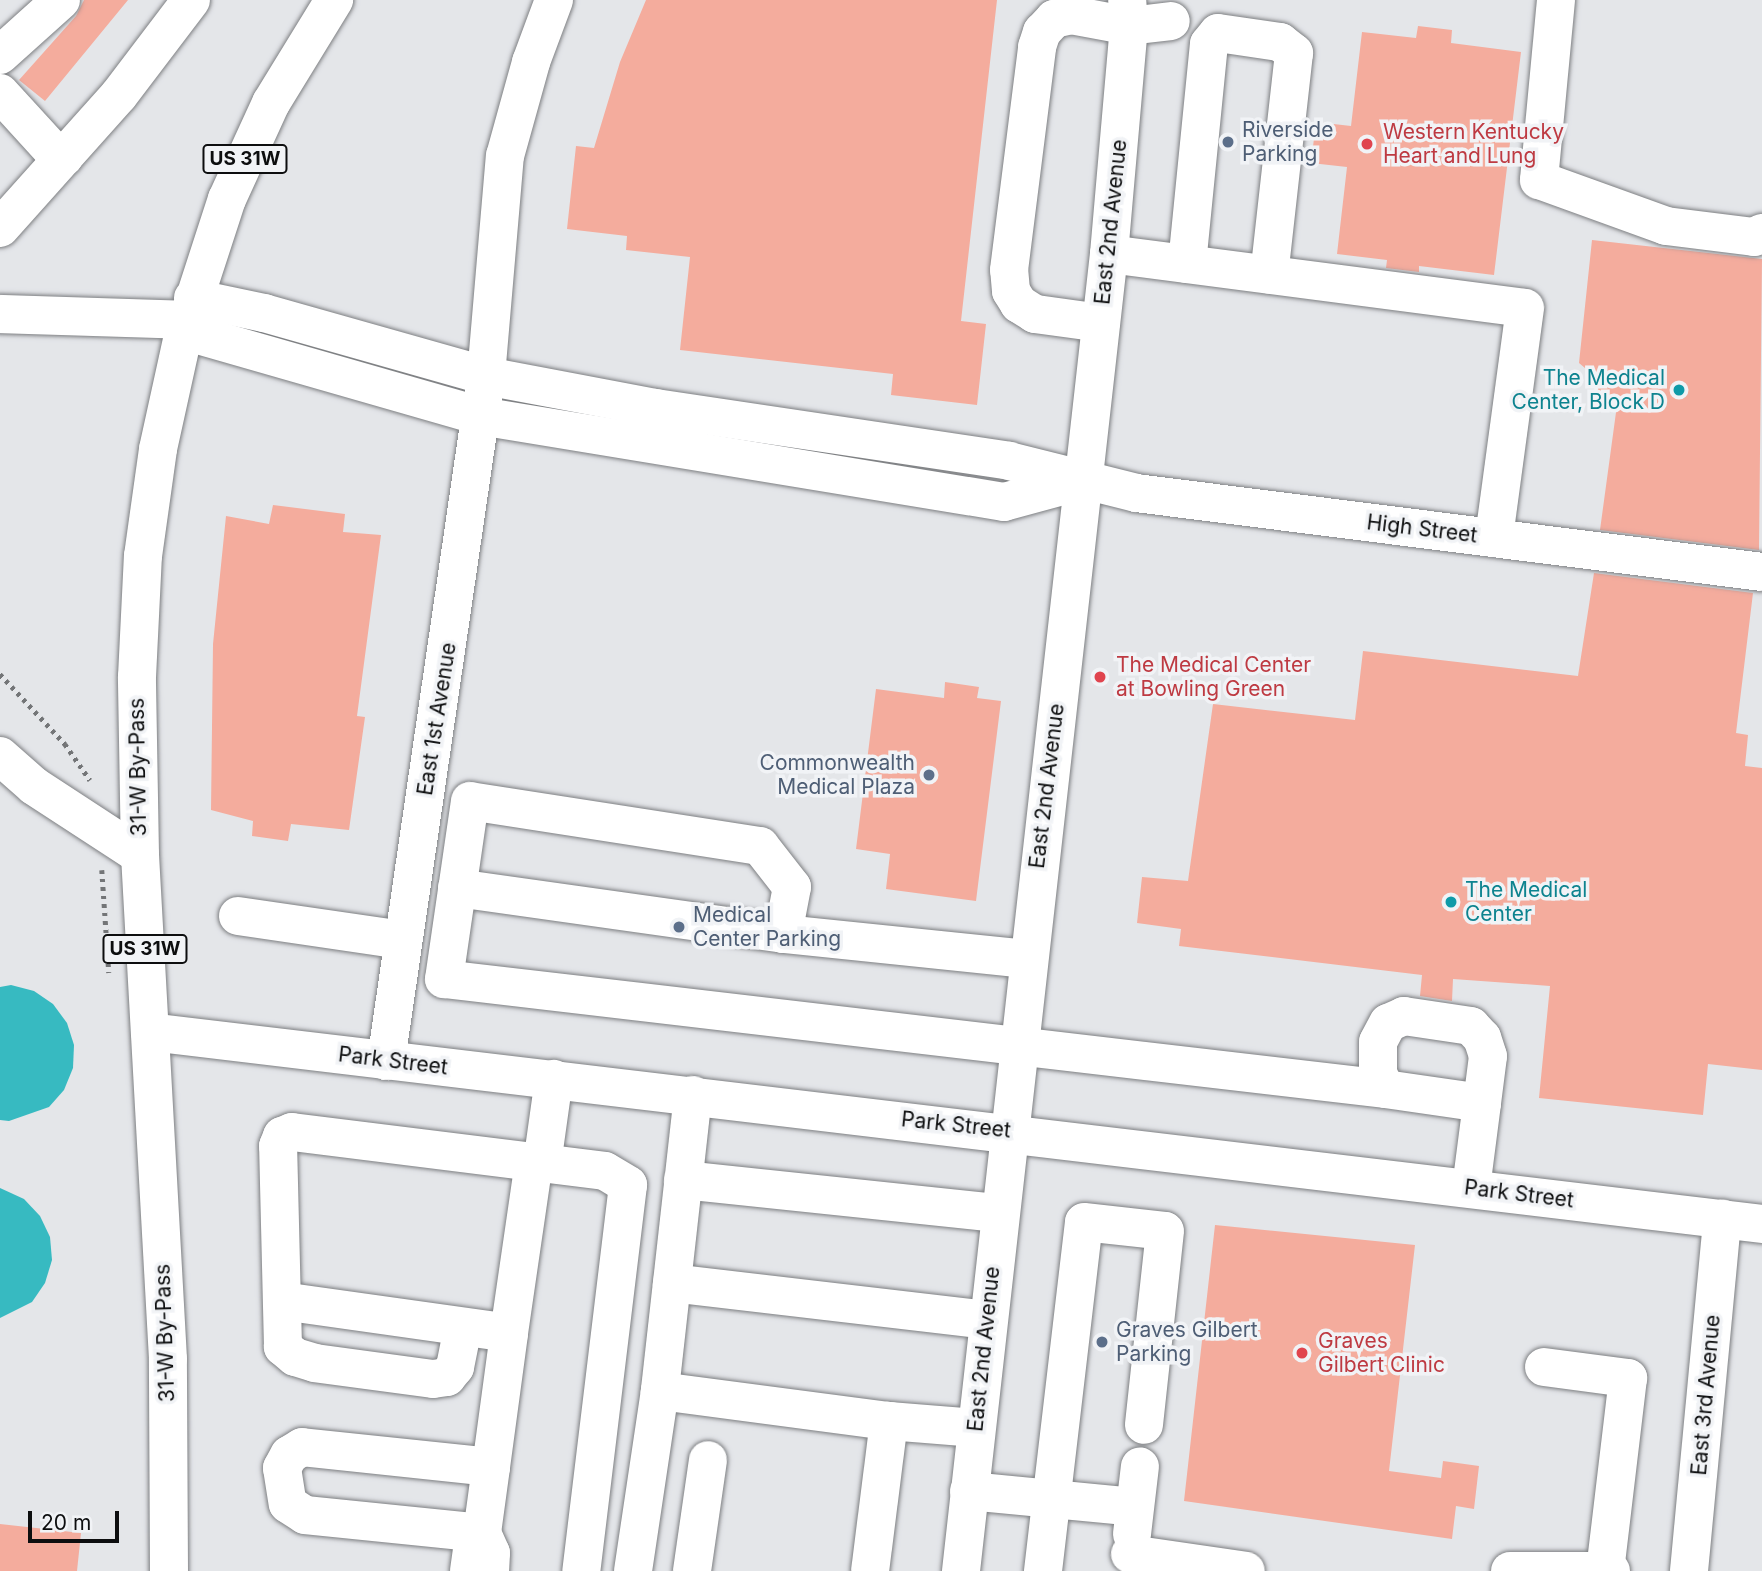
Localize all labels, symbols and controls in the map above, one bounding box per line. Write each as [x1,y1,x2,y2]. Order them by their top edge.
place label: Riverside Parking [1242,117,1333,167]
place label: Western Kentucky Heart and Lung [1383,119,1564,169]
marker: Riverside Parking [1220,134,1236,150]
marker: Western Kentucky Heart and Lung [1357,134,1377,154]
street label: East 2nd Avenue [1090,138,1132,306]
road number: US 31W [201,144,289,174]
place label: The Medical Center, Block D [1512,365,1665,415]
marker: The Medical Center, Block D [1671,382,1687,398]
street label: High Street [1365,510,1479,548]
street label: East 1st Avenue [412,641,462,797]
place label: The Medical Center at Bowling Green [1116,652,1311,702]
marker: The Medical Center at Bowling Green [1090,667,1110,687]
street label: 31-W By-Pass [124,698,152,836]
street label: East 2nd Avenue [1024,702,1070,870]
place label: Commonwealth Medical Plaza [760,750,915,800]
marker: Commonwealth Medical Plaza [921,767,937,783]
place label: The Medical Center [1465,877,1587,927]
marker: The Medical Center [1443,894,1459,910]
place label: Medical Center Parking [693,902,841,952]
marker: Medical Center Parking [671,919,687,935]
road number: US 31W [101,934,189,965]
street label: Park Street [337,1042,449,1080]
street label: Park Street [900,1107,1012,1143]
street label: Park Street [1463,1175,1575,1213]
street label: 31-W By-Pass [150,1263,180,1403]
street label: East 2nd Avenue [963,1265,1005,1433]
street label: East 3rd Avenue [1686,1314,1726,1476]
place label: Graves Gilbert Parking [1116,1317,1258,1367]
place label: Graves Gilbert Clinic [1318,1328,1445,1378]
marker: Graves Gilbert Parking [1094,1334,1110,1350]
marker: Graves Gilbert Clinic [1292,1343,1312,1363]
scale bar [32,1498,122,1542]
text: 20 m [41,1510,91,1535]

